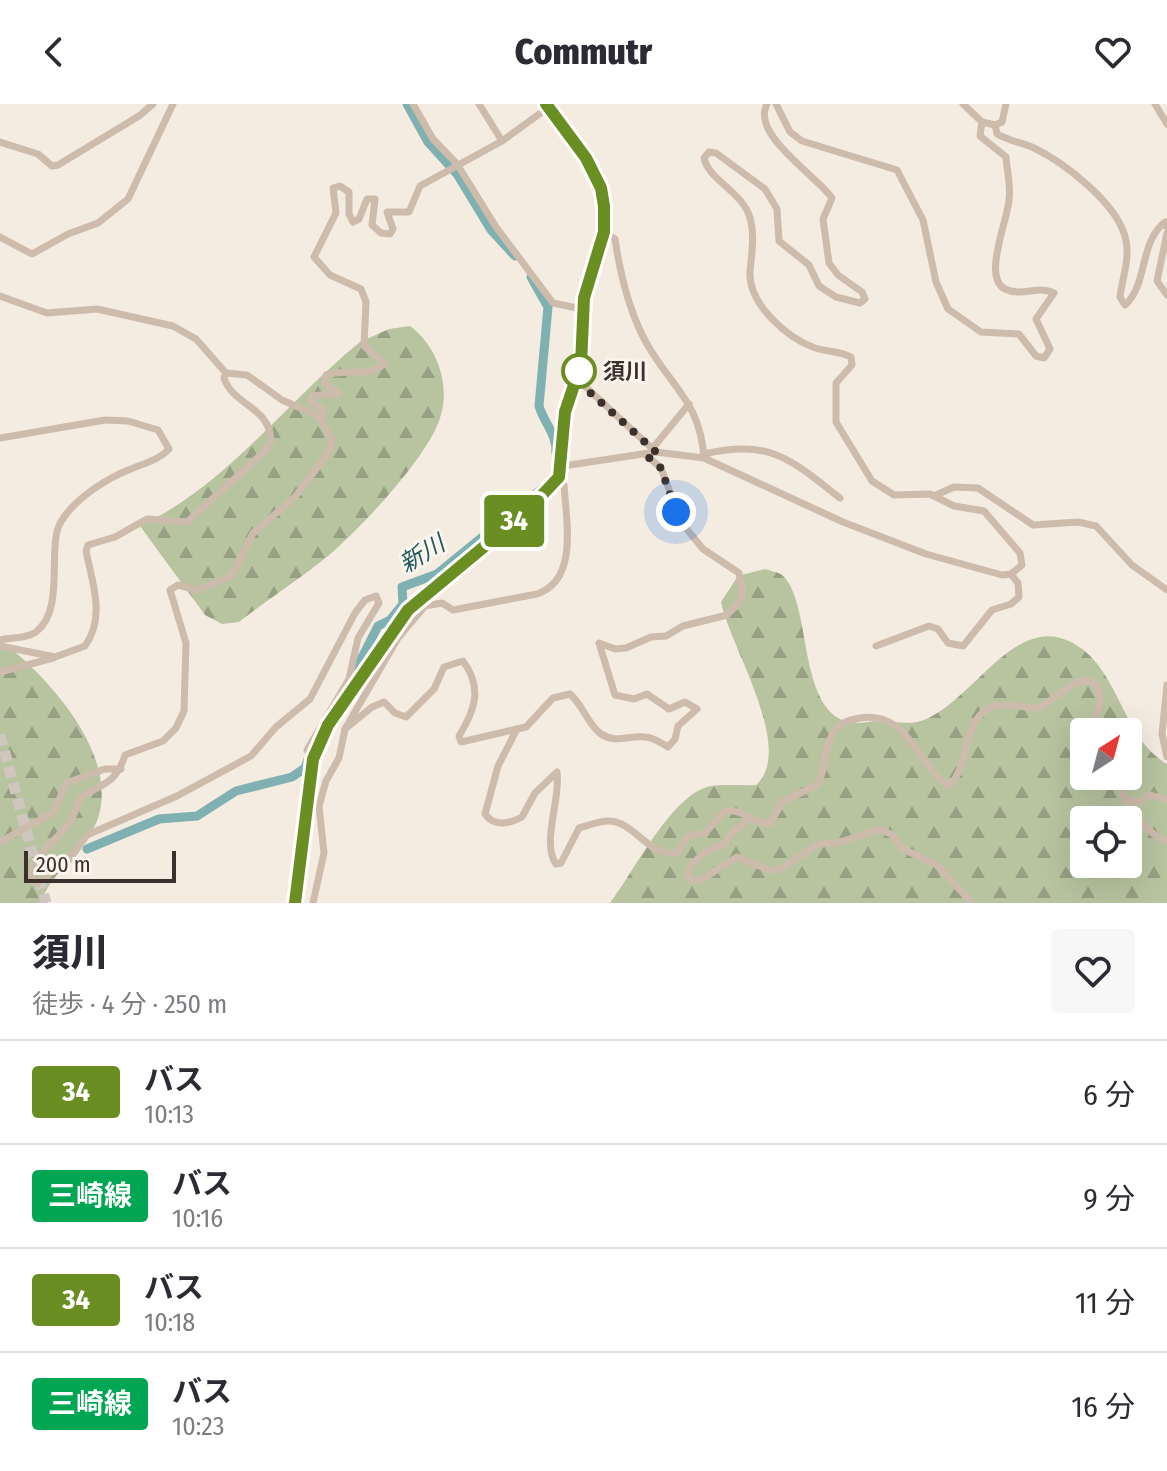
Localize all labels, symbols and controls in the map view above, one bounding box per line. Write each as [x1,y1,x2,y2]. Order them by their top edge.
icon: back [32,30,76,74]
text: Commutr [515,30,652,74]
icon: heart [1091,30,1135,74]
marker: 須川 [562,354,596,388]
place label: 須川 [603,358,647,385]
your location [656,492,696,532]
line badge: 34 [478,495,550,547]
text: 34 [500,504,528,537]
water label: 新川 [394,528,452,578]
north arrow [1070,718,1142,790]
map controls [1070,718,1142,878]
button: locate [1070,806,1142,878]
scale bar [24,847,176,883]
text: 200 m [36,851,91,878]
button: heart [1051,929,1135,1013]
text: 須川 [32,930,108,976]
text: 徒歩 · 4 分 · 250 m [32,989,227,1020]
text: バス [144,1062,204,1098]
text: 34 [62,1075,90,1108]
text: 6 分 [1083,1077,1135,1113]
text: 10:13 [144,1099,194,1130]
text: バス [172,1166,232,1202]
text: 三崎線 [48,1179,132,1212]
text: 9 分 [1083,1181,1135,1217]
text: 10:16 [172,1203,223,1234]
text: バス [144,1270,204,1306]
text: 34 [62,1283,90,1316]
text: 11 分 [1075,1285,1135,1321]
text: 10:18 [144,1307,195,1338]
text: バス [172,1374,232,1410]
text: 三崎線 [48,1387,132,1420]
text: 16 分 [1071,1389,1135,1425]
text: 10:23 [172,1411,224,1442]

